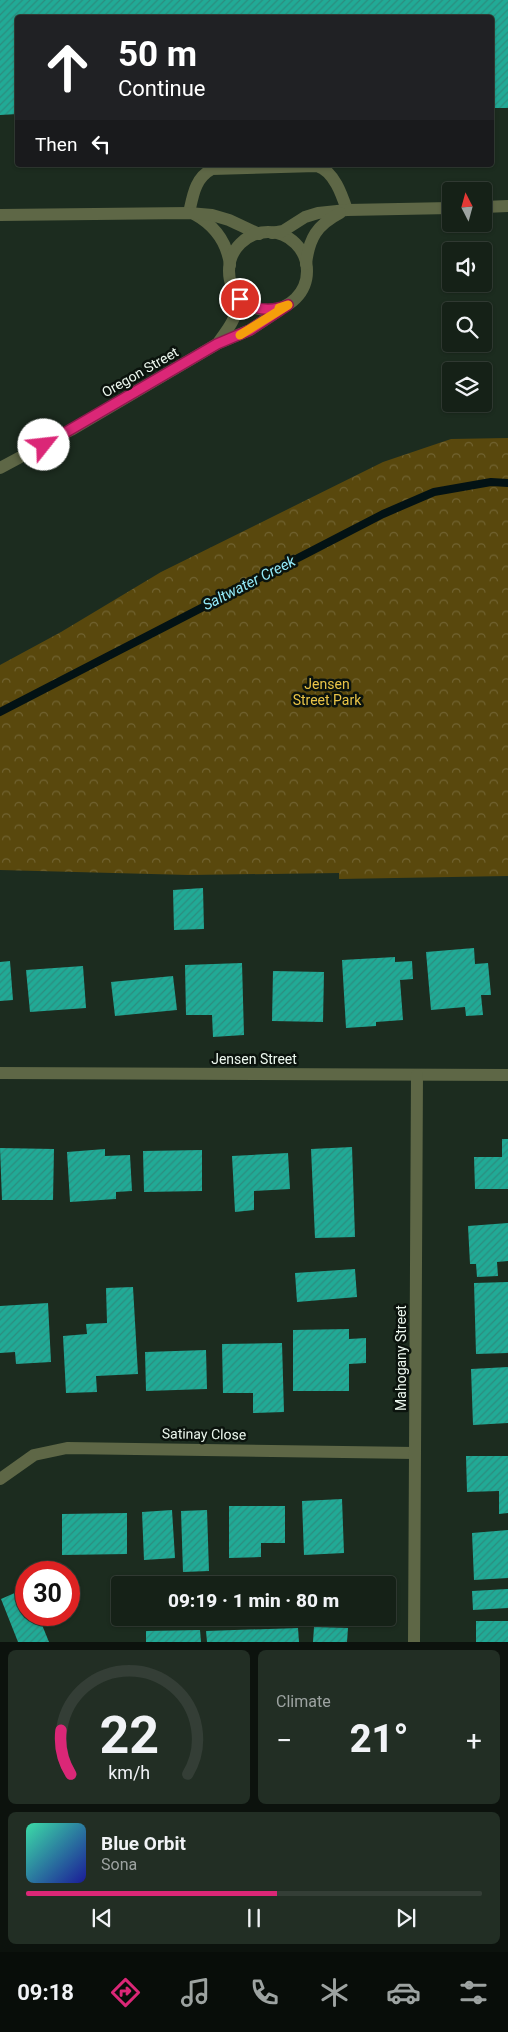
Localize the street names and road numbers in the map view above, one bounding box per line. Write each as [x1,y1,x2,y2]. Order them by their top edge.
street label: Oregon Street [99,343,181,400]
street label: Jensen Street [211,1051,297,1067]
street label: Mahogany Street [393,1305,409,1411]
street label: Satinay Close [162,1425,246,1443]

